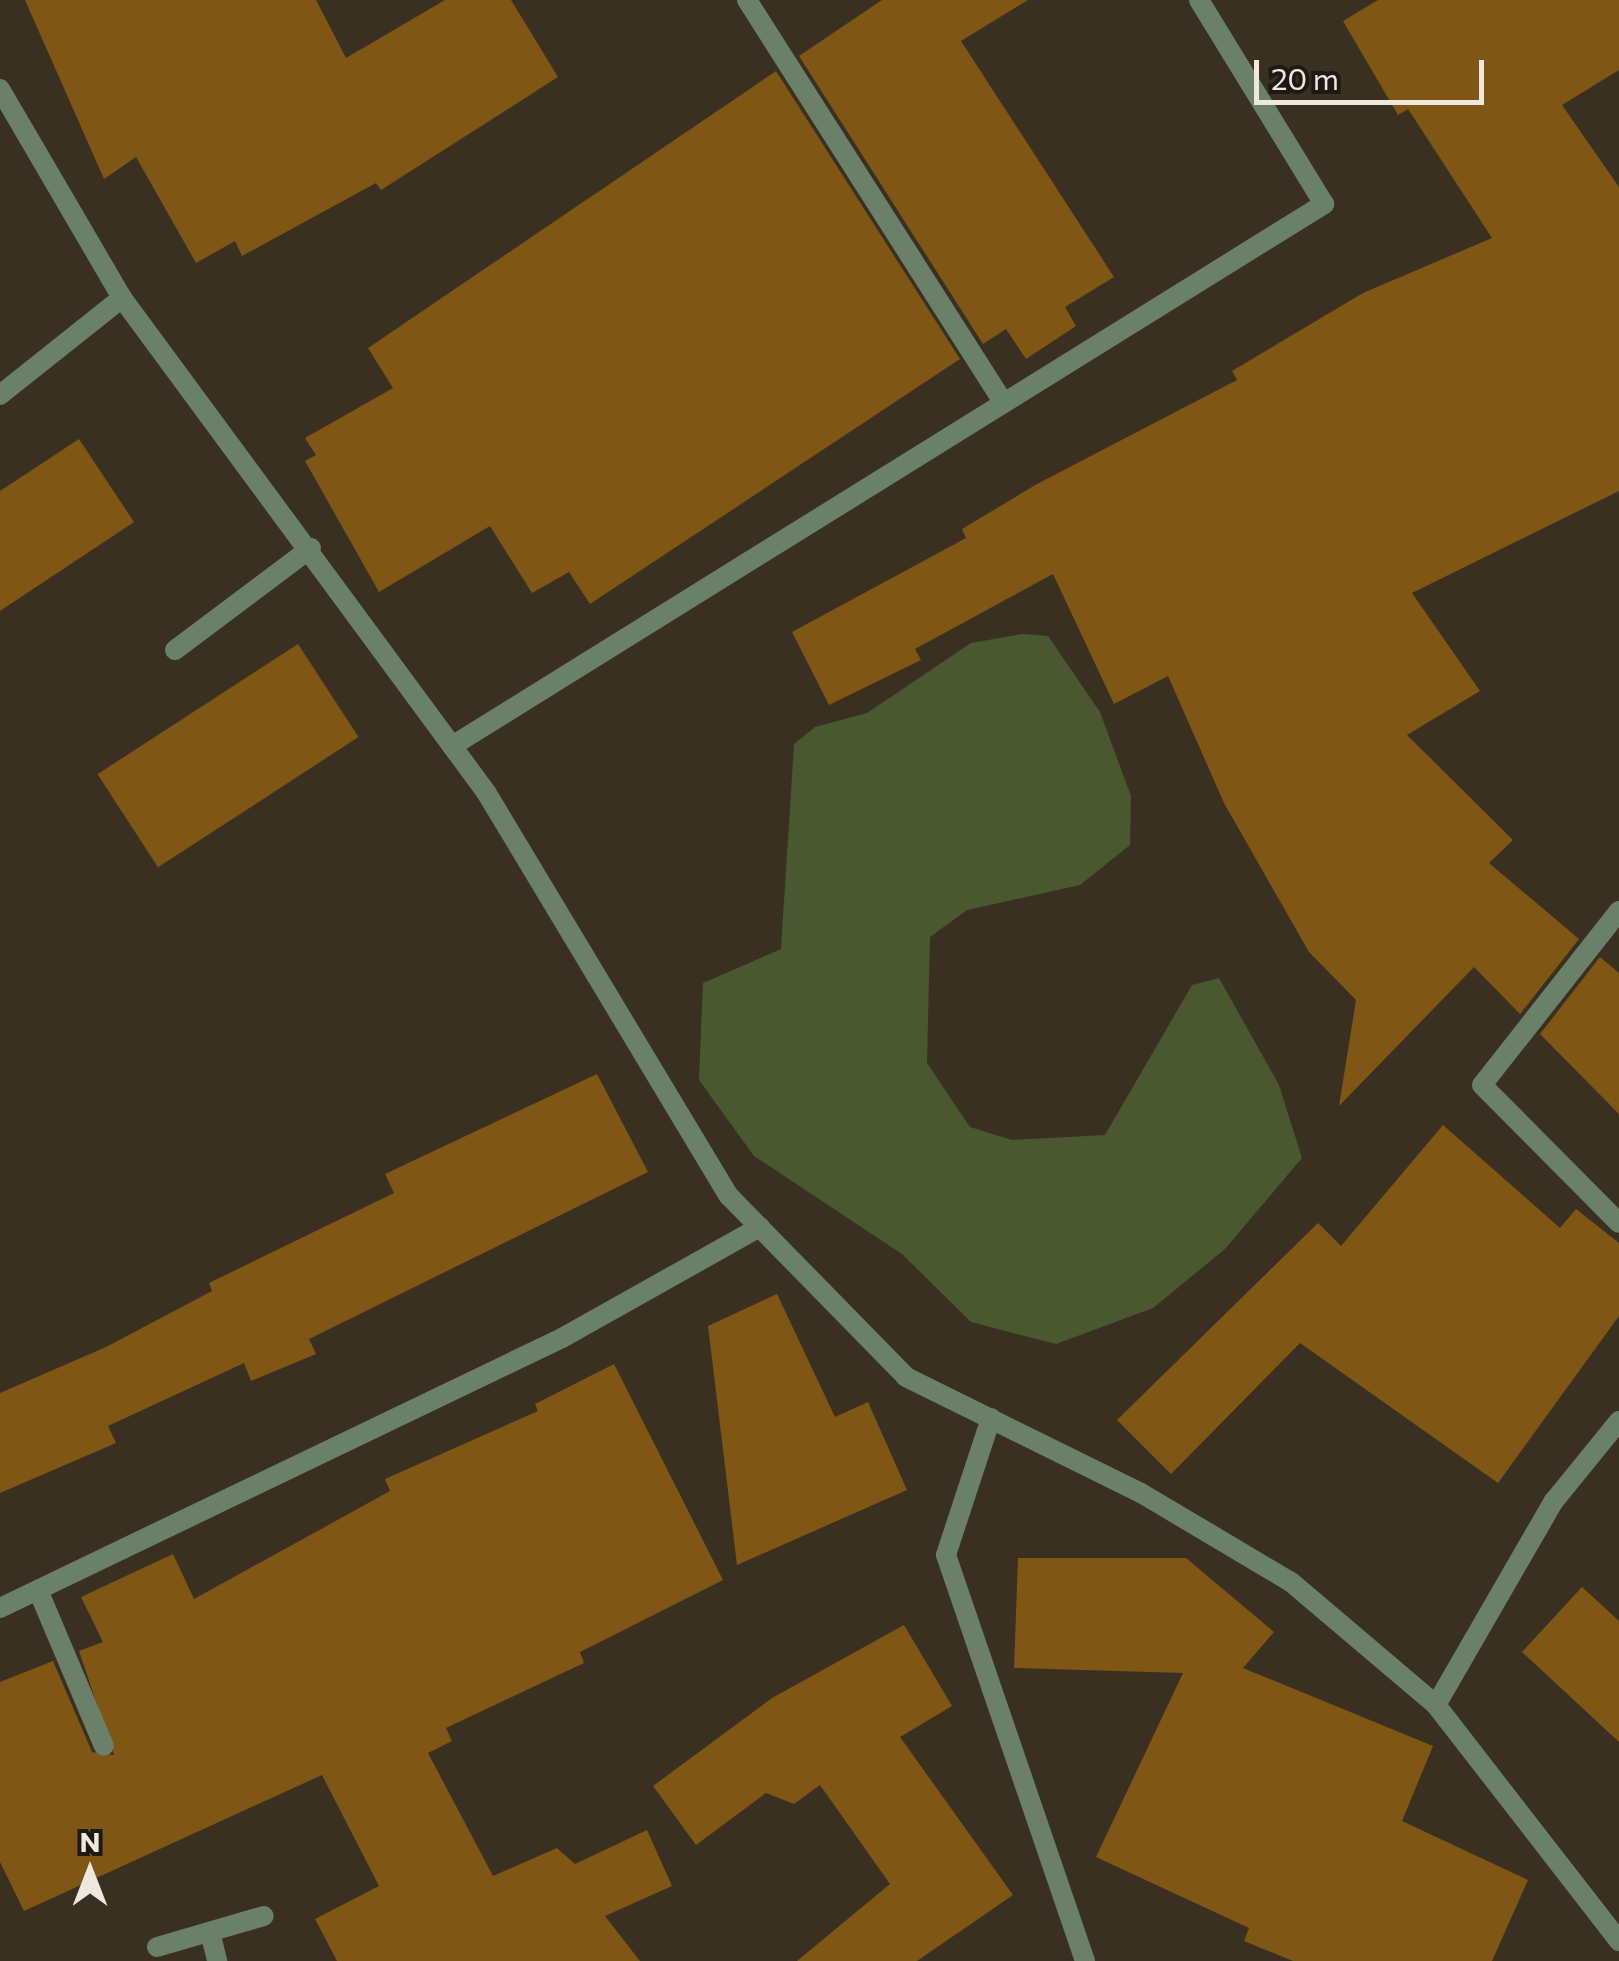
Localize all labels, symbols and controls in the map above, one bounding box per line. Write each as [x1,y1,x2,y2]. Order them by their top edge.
scale bar [1259,40,1489,102]
text: 20 m [1271,59,1339,96]
north arrow [40,1821,140,1921]
text: N [80,1824,101,1858]

